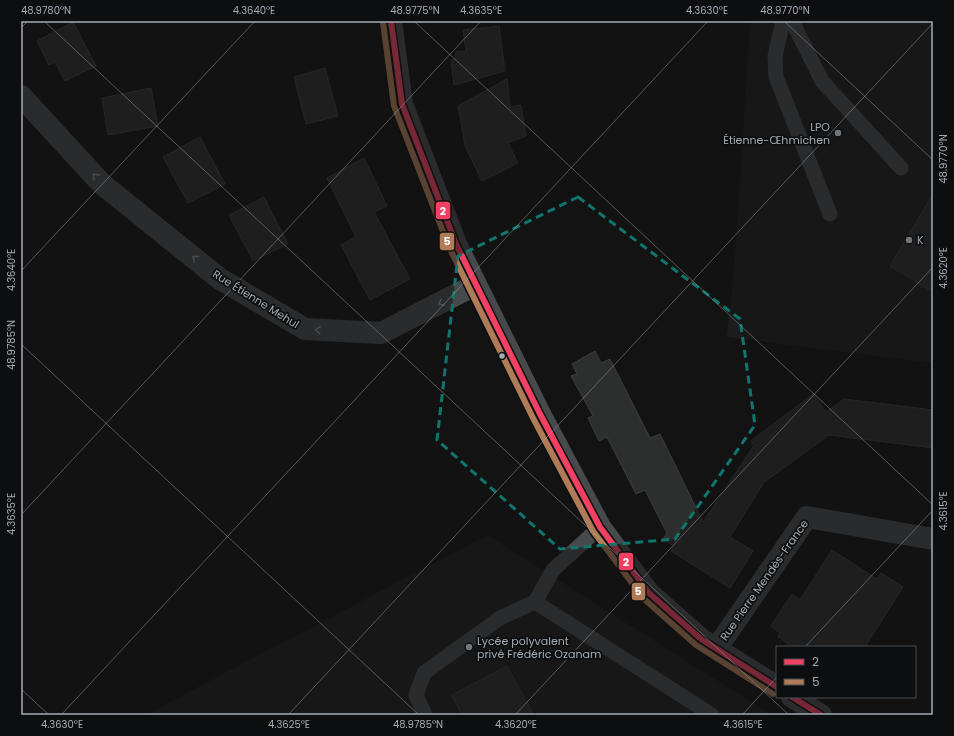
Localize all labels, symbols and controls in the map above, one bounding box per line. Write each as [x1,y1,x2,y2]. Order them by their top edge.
text: 48.9780°N [21,3,71,18]
text: 4.3640°E [233,3,275,18]
text: 48.9775°N [390,3,440,18]
text: 4.3635°E [460,3,502,18]
text: 4.3630°E [686,3,728,18]
text: 48.9770°N [760,3,810,18]
place label: LPO Étienne-Œhmichen [723,119,830,148]
marker: LPO Étienne-Œhmichen [833,128,843,138]
text: 48.9770°N [936,134,951,184]
one-way arrow [92,173,100,181]
line badge: 2 [435,201,451,220]
text: 2 [440,203,446,219]
line badge: 5 [439,232,455,251]
place label: K [917,232,924,248]
text: 5 [443,233,451,249]
marker: K [904,235,914,245]
text: 4.3620°E [936,247,951,289]
text: 4.3640°E [4,249,19,291]
one-way arrow [192,256,199,263]
street label: Rue Étienne Mehul [210,266,302,332]
one-way arrow [437,298,445,306]
text: 48.9785°N [4,320,19,370]
one-way arrow [315,325,321,334]
unlabelled marker [497,351,507,361]
text: 4.3615°E [936,491,951,531]
text: 4.3635°E [4,493,19,535]
street label: Rue Pierre Mendès-France [716,516,812,644]
line badge: 2 [618,552,634,571]
text: 2 [623,554,629,570]
line badge: 5 [631,582,646,601]
text: 5 [634,583,642,599]
place label: Lycée polyvalent privé Frédéric Ozanam [477,633,601,662]
marker: Lycée polyvalent privé Frédéric Ozanam [464,642,474,652]
legend [776,646,916,698]
text: 2 [812,653,819,670]
text: 5 [812,673,820,690]
text: 4.3630°E [41,717,83,732]
text: 4.3625°E [268,717,310,732]
text: 48.9785°N [393,717,443,732]
text: 4.3620°E [495,717,537,732]
text: 4.3615°E [723,717,763,732]

